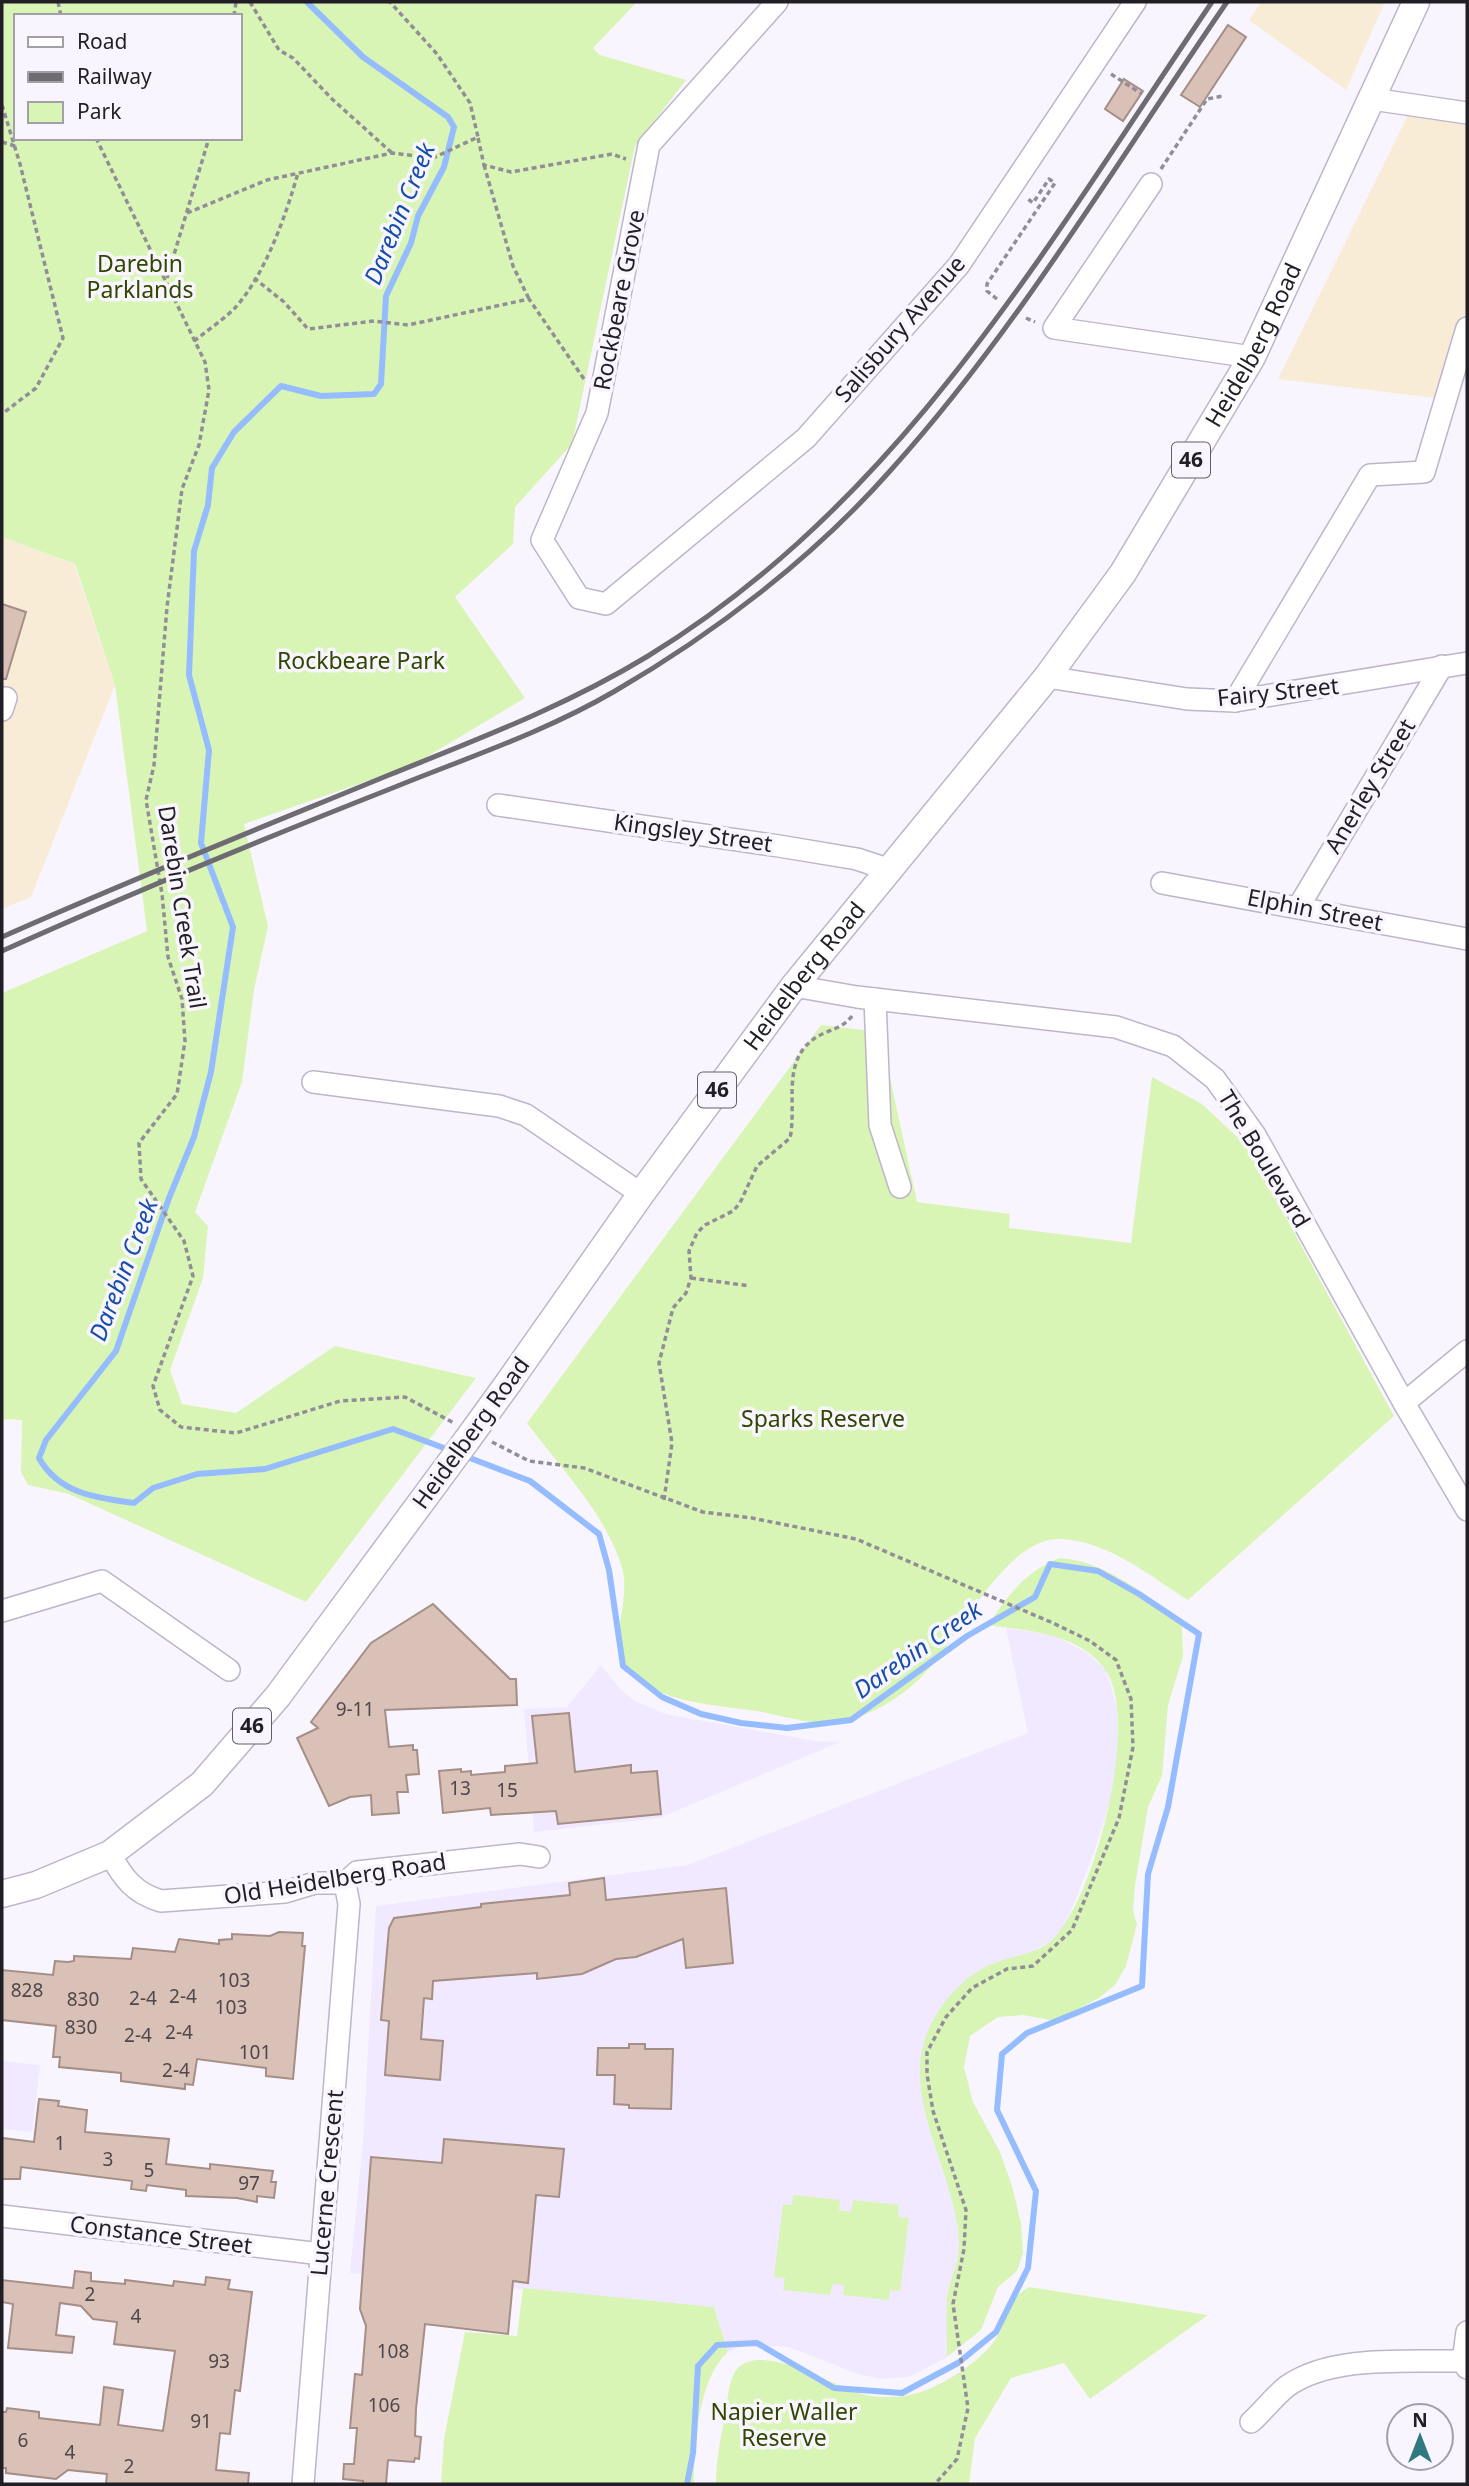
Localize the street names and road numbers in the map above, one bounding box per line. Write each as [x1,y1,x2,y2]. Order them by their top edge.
street label: Rockbeare Grove [585,207,651,393]
street label: Salisbury Avenue [827,248,972,409]
street label: Heidelberg Road [1197,257,1308,433]
road number: 46 [1172,442,1210,477]
street label: Fairy Street [1215,669,1340,713]
street label: Anerley Street [1316,712,1422,859]
street label: Darebin Creek Trail [151,803,215,1011]
street label: Kingsley Street [612,805,775,859]
street label: Elphin Street [1245,880,1386,938]
street label: Heidelberg Road [735,894,872,1056]
road number: 46 [698,1072,736,1108]
street label: The Boulevard [1211,1084,1319,1233]
street label: Heidelberg Road [404,1350,536,1515]
road number: 46 [233,1708,271,1744]
street label: Old Heidelberg Road [221,1845,448,1911]
street label: Lucerne Crescent [302,2088,350,2277]
street label: Constance Street [68,2207,254,2261]

